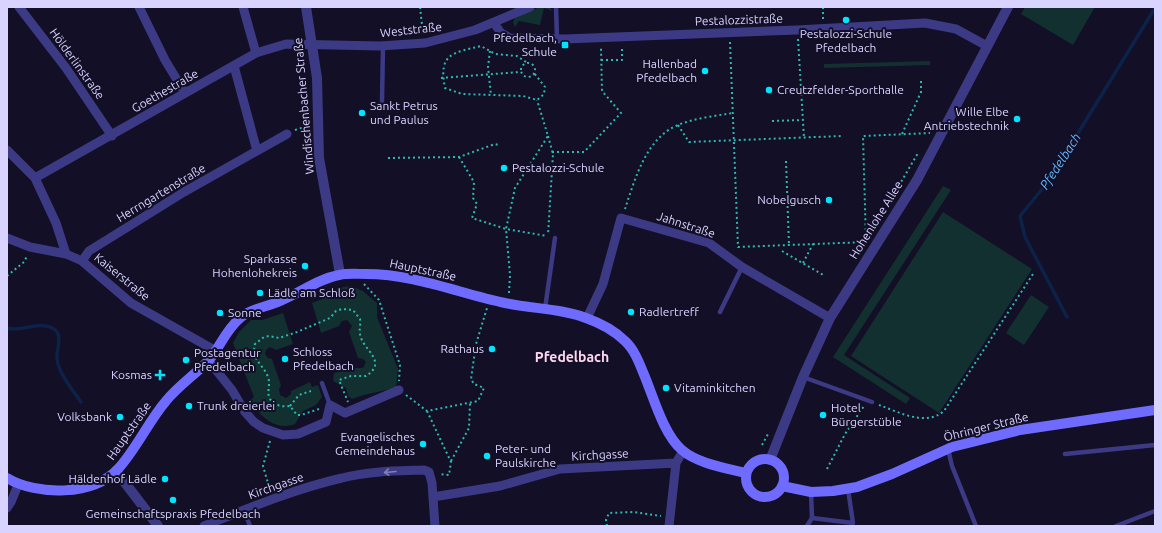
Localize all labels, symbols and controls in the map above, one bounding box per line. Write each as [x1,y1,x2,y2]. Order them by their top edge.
street label: Pestalozzistraße [695,11,783,28]
marker: Pestalozzi-Schule Pfedelbach [841,15,851,25]
street label: Weststraße [379,20,442,39]
street label: Hölderlinstraße [47,26,107,102]
place label: Pestalozzi-Schule Pfedelbach [800,27,892,54]
place label: Pfedelbach, Schule [493,31,557,58]
street label: Windischenbacher Straße [291,37,316,175]
marker: Pfedelbach, Schule [560,40,570,50]
place label: Hallenbad Pfedelbach [636,57,697,84]
street label: Goethestraße [129,66,200,115]
marker: Hallenbad Pfedelbach [700,66,710,76]
place label: Creutzfelder-Sporthalle [777,83,904,96]
marker: Creutzfelder-Sporthalle [764,85,774,95]
place label: Sankt Petrus und Paulus [370,99,438,126]
place label: Wille Elbe Antriebstechnik [924,105,1009,132]
marker: Sankt Petrus und Paulus [357,108,367,118]
marker: Wille Elbe Antriebstechnik [1012,114,1022,124]
water label: Pfedelbach [1037,130,1084,192]
street label: Herrngartenstraße [114,161,207,224]
place label: Pestalozzi-Schule [512,161,604,174]
marker: Pestalozzi-Schule [499,163,509,173]
street label: Hohenlohe Allee [846,178,905,261]
place label: Nobelgusch [757,193,821,206]
marker: Nobelgusch [824,195,834,205]
street label: Jahnstraße [655,209,717,240]
street label: Kaiserstraße [92,250,153,303]
place label: Sparkasse Hohenlohekreis [212,252,297,279]
street label: Hauptstraße [389,256,458,283]
marker: Sparkasse Hohenlohekreis [300,261,310,271]
place label: Lädle am Schloß [268,286,355,299]
marker: Lädle am Schloß [255,288,265,298]
place label: Radlertreff [639,305,700,318]
place label: Sonne [228,306,262,319]
marker: Radlertreff [626,307,636,317]
marker: Sonne [215,308,225,318]
place label: Rathaus [441,342,484,355]
marker: Rathaus [487,344,497,354]
place label: Schloss Pfedelbach [293,345,354,372]
place label: Postagentur Pfedelbach [194,346,261,373]
district label: Pfedelbach [535,349,609,365]
marker: Schloss Pfedelbach [280,354,290,364]
marker: Postagentur Pfedelbach [181,355,191,365]
place label: Kosmas [111,368,152,381]
marker: Kosmas [155,370,165,380]
place label: Vitaminkitchen [674,381,755,394]
marker: Vitaminkitchen [661,383,671,393]
street label: Hauptstraße [104,399,153,462]
place label: Trunk dreierlei [197,399,275,412]
marker: Trunk dreierlei [184,401,194,411]
place label: Hotel Bürgerstüble [831,401,902,428]
place label: Volksbank [57,410,112,423]
marker: Hotel Bürgerstüble [818,410,828,420]
street label: Öhringer Straße [942,410,1030,443]
marker: Volksbank [115,412,125,422]
place label: Evangelisches Gemeindehaus [335,430,415,457]
marker: Evangelisches Gemeindehaus [418,439,428,449]
place label: Peter- und Paulskirche [495,442,556,469]
street label: Kirchgasse [571,447,629,462]
marker: Peter- und Paulskirche [482,451,492,461]
one-way arrow [384,468,397,475]
street label: Kirchgasse [247,470,305,501]
place label: Häldenhof Lädle [69,472,157,485]
marker: Häldenhof Lädle [160,474,170,484]
marker: Gemeinschaftspraxis Pfedelbach [168,495,178,505]
place label: Gemeinschaftspraxis Pfedelbach [85,507,261,520]

